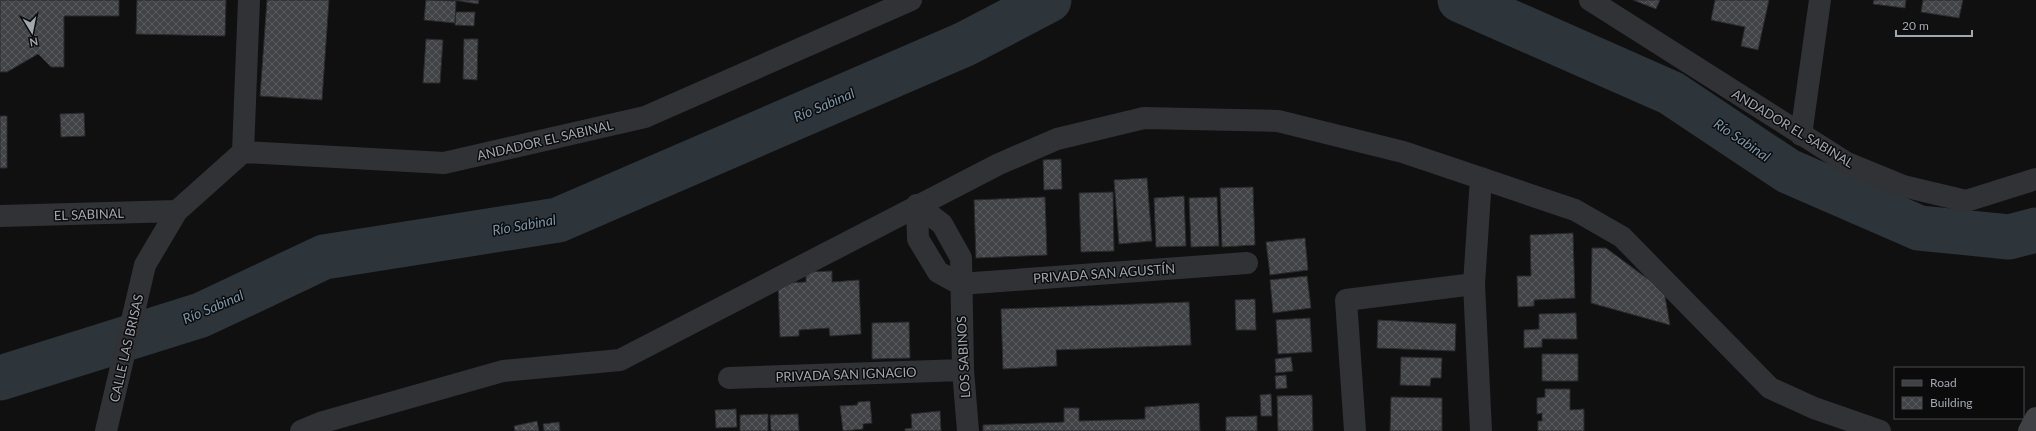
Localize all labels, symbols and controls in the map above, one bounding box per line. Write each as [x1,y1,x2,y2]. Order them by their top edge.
north arrow [12,12,52,52]
scale bar [1896,12,1972,38]
text: 20 m [1902,18,1929,33]
text: N [29,35,39,49]
water label: Río Sabinal [791,84,857,125]
street label: ANDADOR EL SABINAL [1729,85,1857,171]
water label: Río Sabinal [1711,115,1774,165]
street label: ANDADOR EL SABINAL [475,116,615,163]
street label: EL SABINAL [54,205,125,223]
water label: Río Sabinal [491,211,557,238]
street label: PRIVADA SAN AGUSTÍN [1032,260,1176,286]
water label: Río Sabinal [180,286,246,327]
street label: CALLE LAS BRISAS [106,292,146,404]
street label: LOS SABINOS [953,316,973,398]
street label: PRIVADA SAN IGNACIO [775,364,917,384]
legend [1894,367,2024,419]
text: Road [1930,375,1957,390]
text: Building [1930,395,1973,410]

